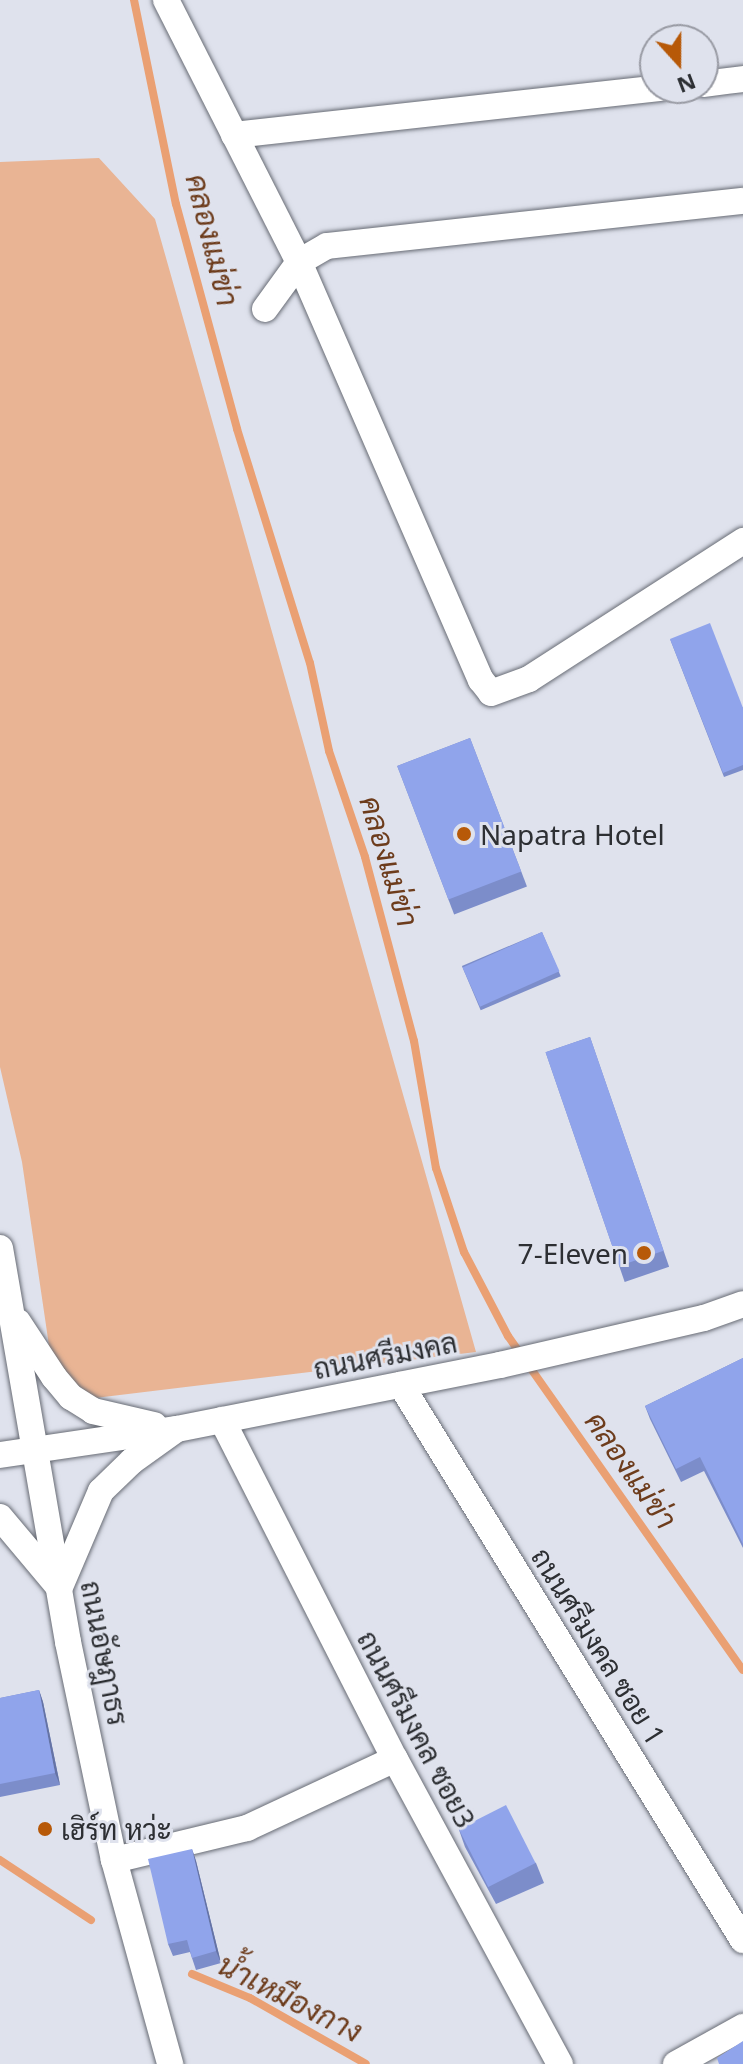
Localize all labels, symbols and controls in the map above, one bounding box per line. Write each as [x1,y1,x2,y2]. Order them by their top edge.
north arrow [639,24,719,104]
text: N [673,67,701,102]
water label: คลองแม่ข่า [178,170,246,310]
water label: คลองแม่ข่า [352,791,426,931]
place label: Napatra Hotel [480,817,665,851]
marker: Napatra Hotel [455,825,473,843]
place label: 7-Eleven [518,1236,628,1270]
marker: 7-Eleven [635,1244,653,1262]
street label: ถนนศรีมงคล [310,1325,460,1385]
water label: คลองแม่ข่า [578,1404,684,1536]
street label: ถนนศรีมงคล ซอย 1 [525,1541,673,1751]
street label: ถนนอัษฎาธร [75,1578,135,1728]
street label: ถนนศรีมงคล ซอย3 [351,1625,483,1833]
place label: เฮิร์ท หว่ะ [61,1812,172,1846]
marker: เฮิร์ท หว่ะ [36,1820,54,1838]
water label: น้ำเหมืองกาง [212,1946,368,2050]

